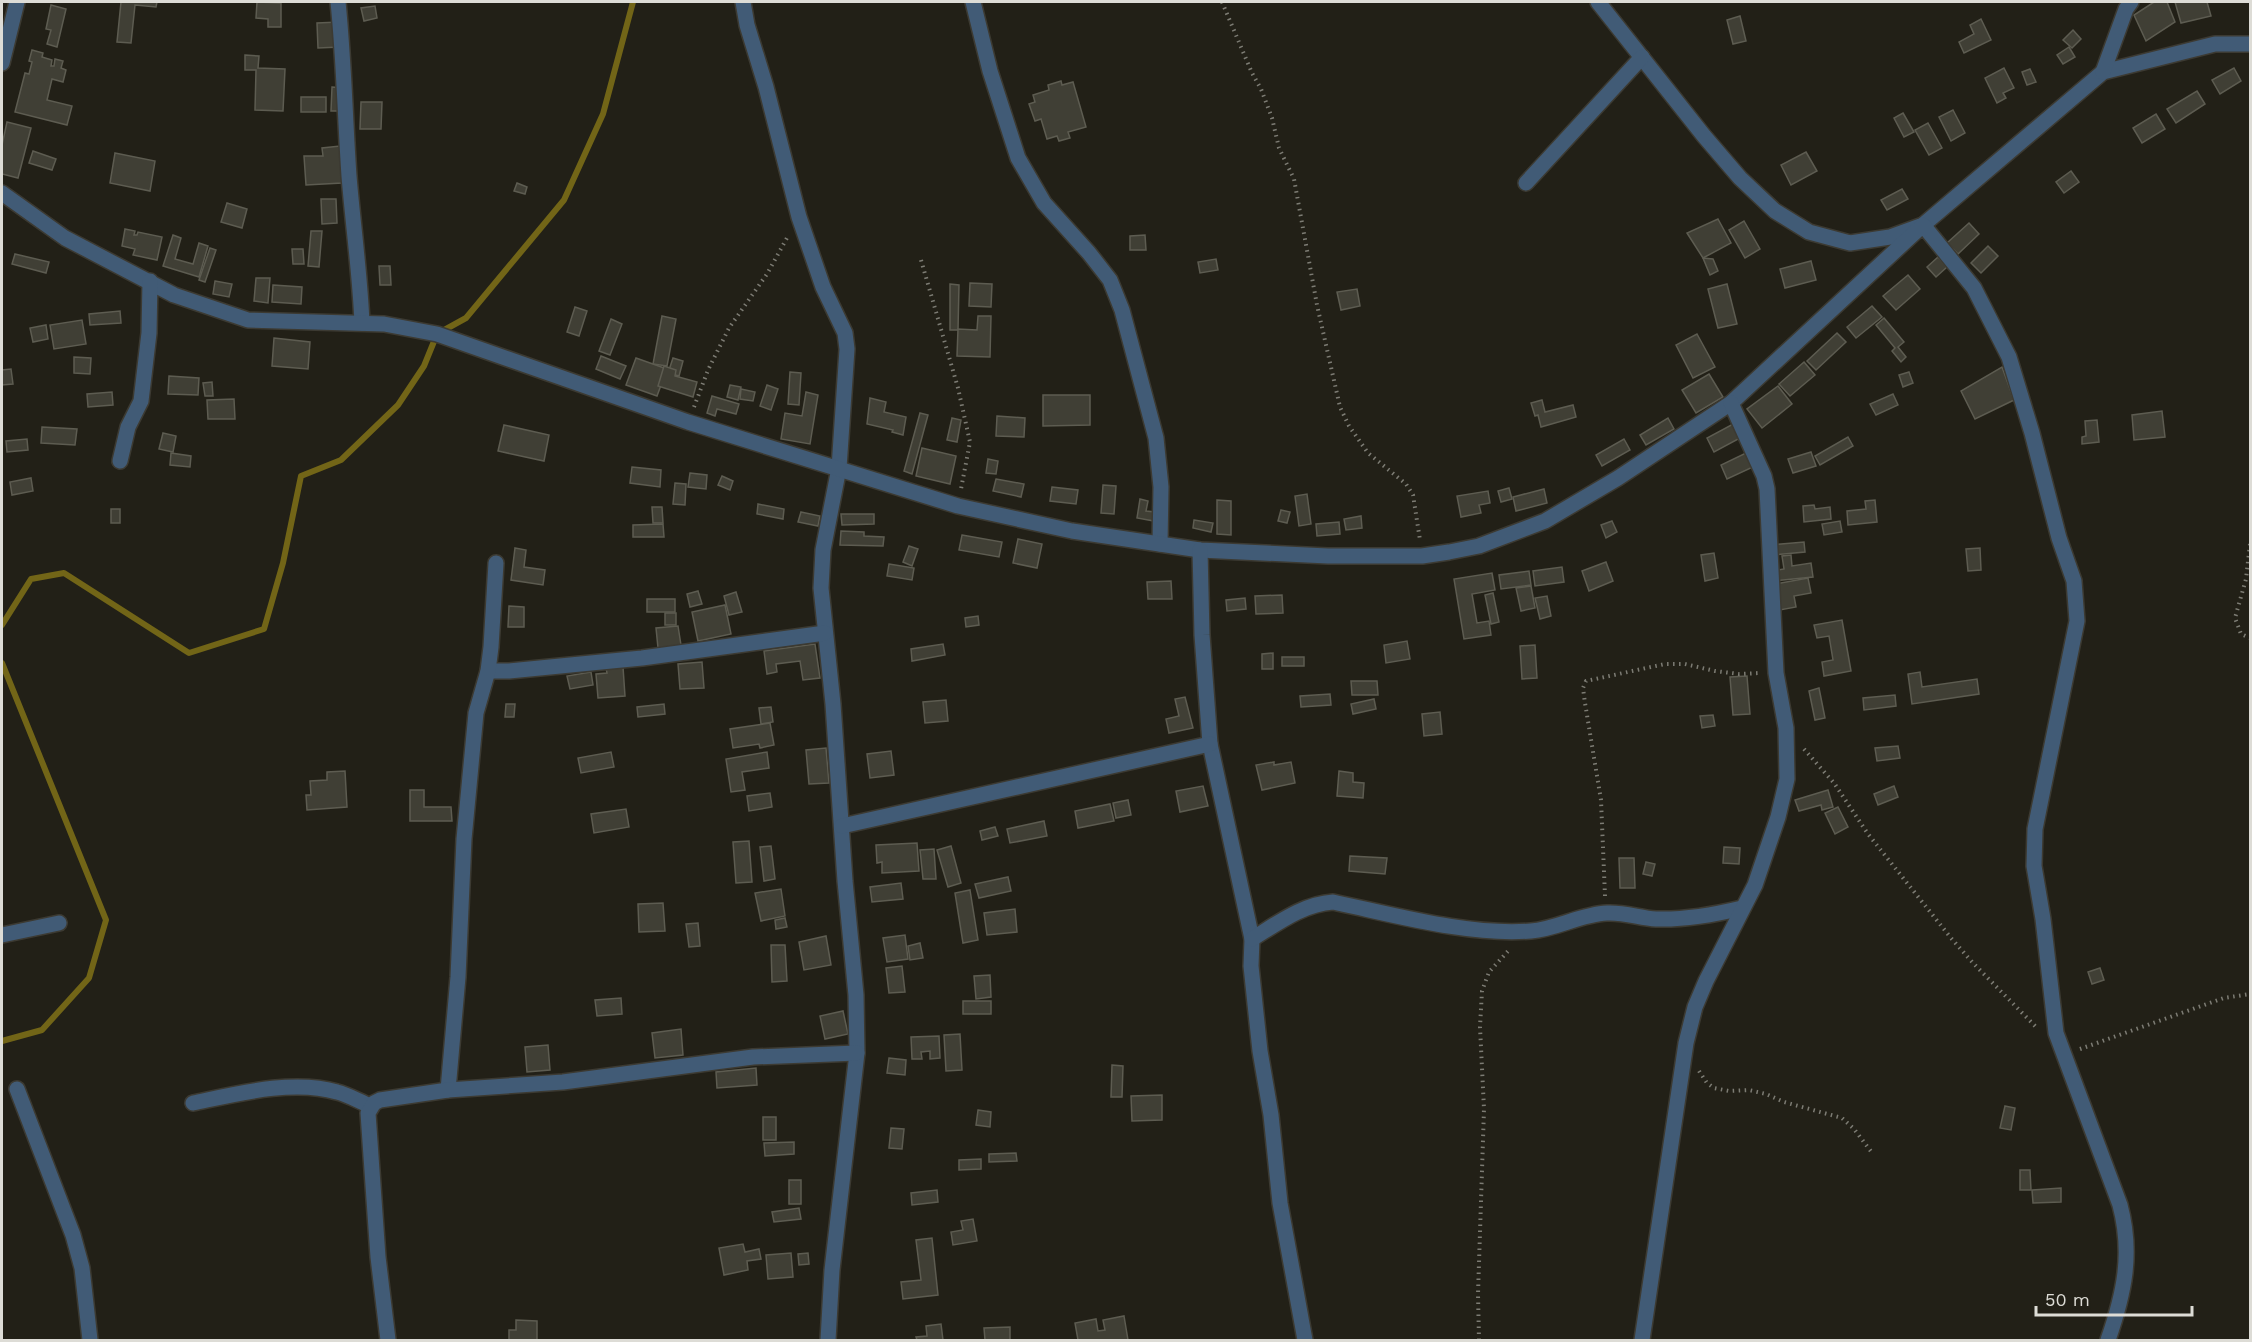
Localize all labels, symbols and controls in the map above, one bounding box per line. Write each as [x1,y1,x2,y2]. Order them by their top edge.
scale bar [2036,1279,2192,1317]
text: 50 m [2045,1289,2090,1310]

